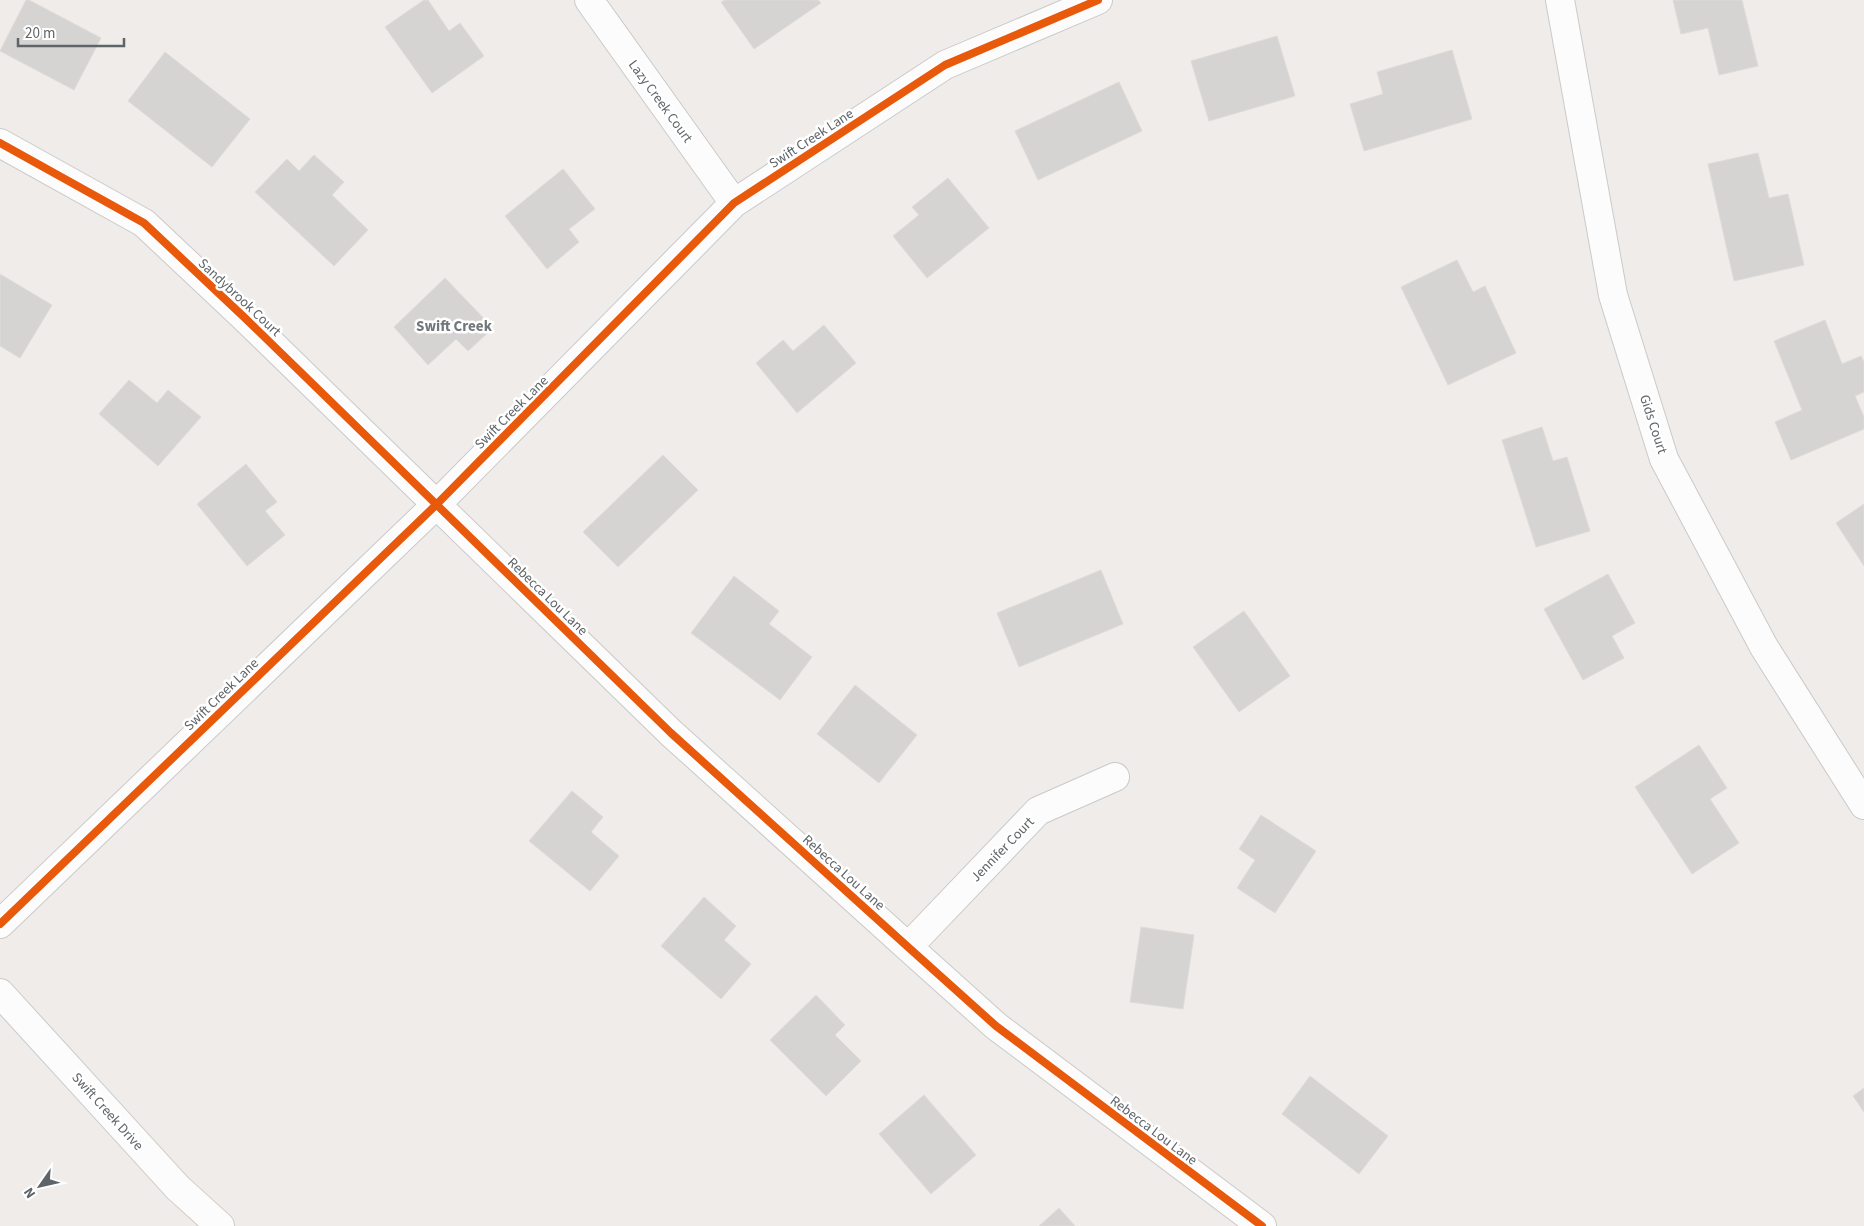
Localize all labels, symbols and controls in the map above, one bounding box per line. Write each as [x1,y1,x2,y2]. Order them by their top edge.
scale bar [18,15,124,47]
text: 20 m [25,23,55,44]
street label: Lazy Creek Court [623,56,697,147]
street label: Swift Creek Lane [765,104,858,174]
street label: Sandybrook Court [193,254,285,342]
district label: Swift Creek [416,316,493,337]
street label: Swift Creek Lane [470,371,553,454]
street label: Gids Court [1634,392,1672,457]
street label: Rebecca Lou Lane [503,553,592,640]
street label: Swift Creek Lane [180,654,264,736]
street label: Jennifer Court [966,812,1039,887]
street label: Rebecca Lou Lane [798,830,889,915]
street label: Swift Creek Drive [67,1068,148,1155]
street label: Rebecca Lou Lane [1106,1091,1201,1170]
north arrow [15,1161,65,1211]
text: N [19,1183,41,1202]

